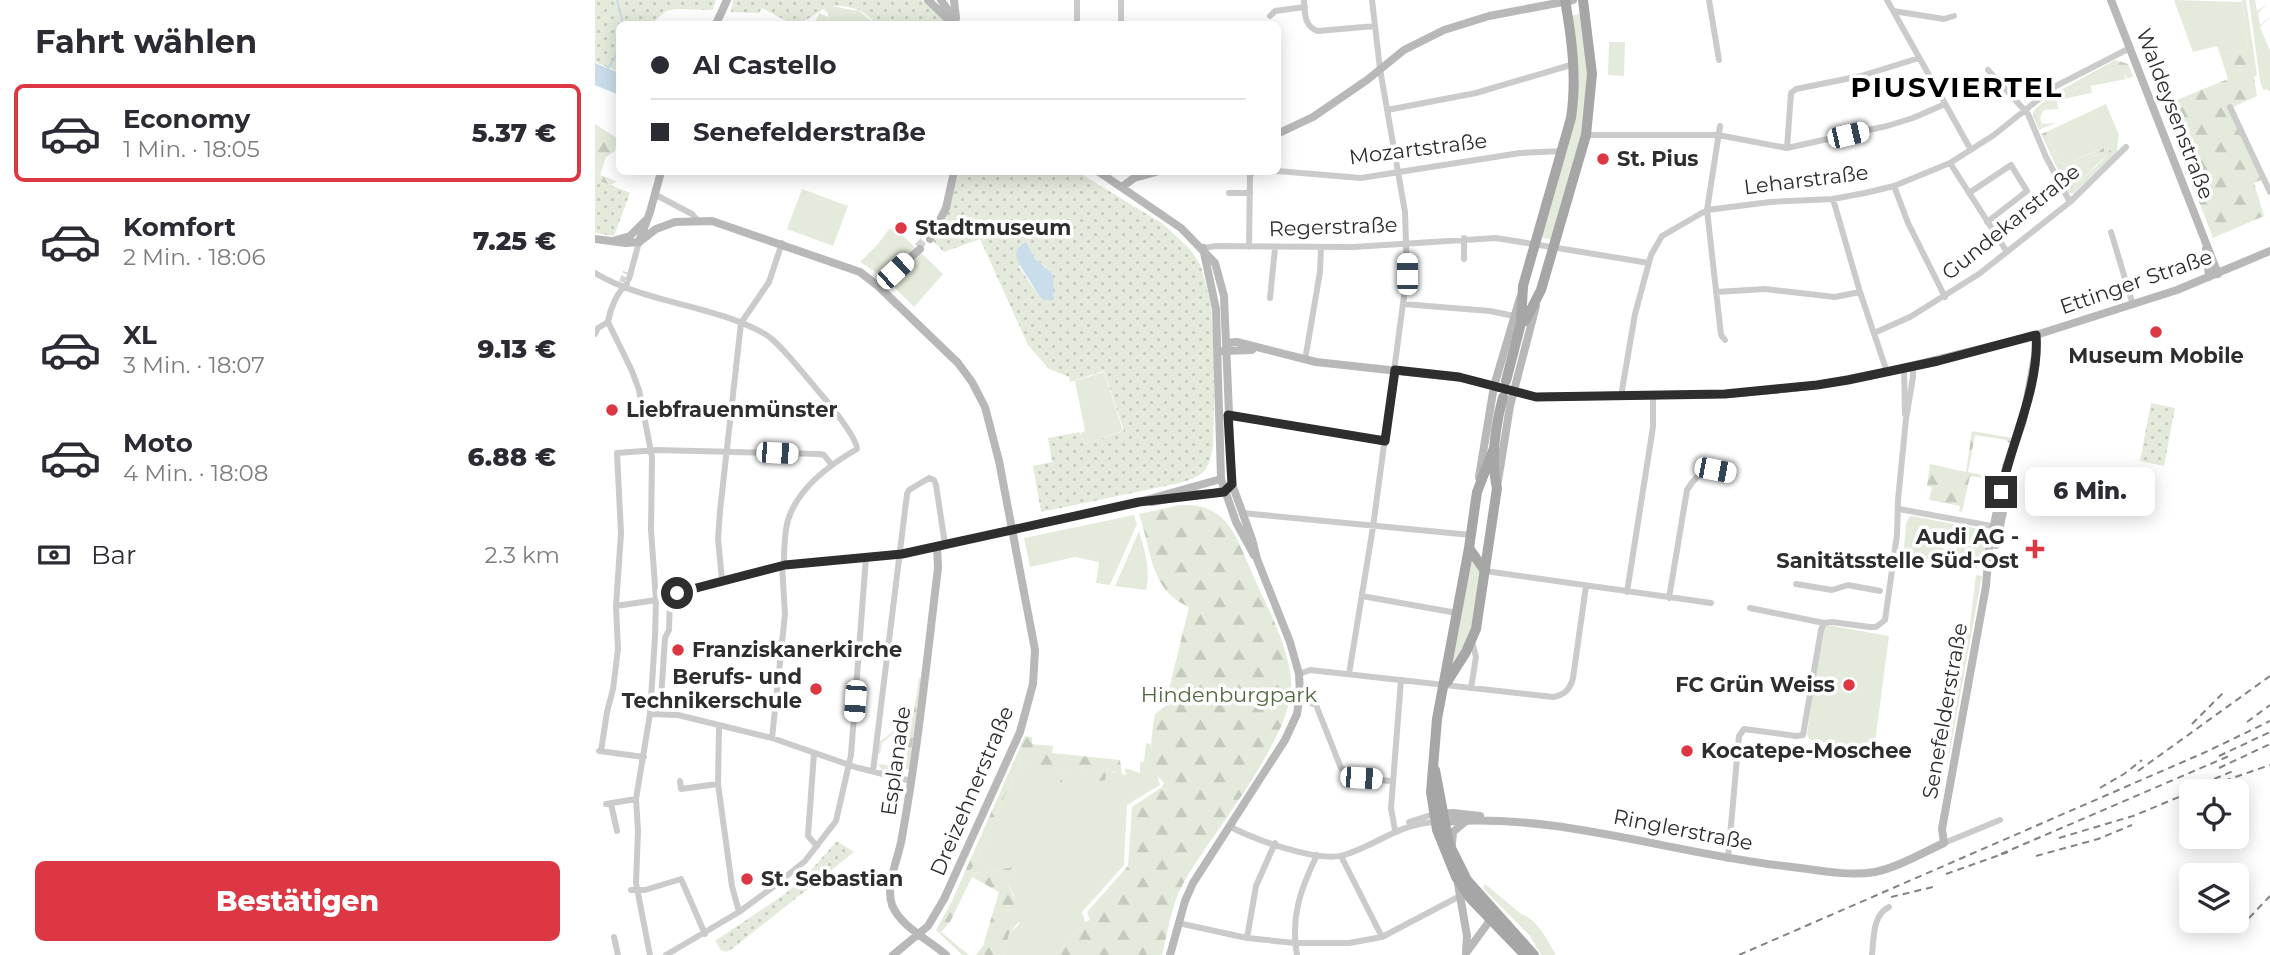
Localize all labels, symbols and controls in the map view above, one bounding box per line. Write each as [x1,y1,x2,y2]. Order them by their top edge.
text: Fahrt wählen [35,22,257,61]
street label: Waldeysenstraße [2131,25,2220,203]
text: Al Castello [693,49,837,81]
district label: PIUSVIERTEL [1850,70,2064,104]
icon: car [39,102,102,165]
text: Economy [123,103,250,135]
text: Senefelderstraße [693,116,926,148]
text: 5.37 € [472,117,556,149]
car [1826,120,1871,150]
street label: Mozartstraße [1347,128,1488,169]
text: 1 Min. · 18:05 [123,135,260,163]
place label: St. Pius [1617,146,1698,171]
marker: St. Pius [1595,151,1611,167]
street label: Gundekarstraße [1937,158,2085,285]
street label: Leharstraße [1742,159,1870,200]
icon: car [39,210,102,273]
text: Komfort [123,211,236,243]
street label: Regerstraße [1268,212,1398,241]
place label: Stadtmuseum [915,215,1071,240]
marker: Stadtmuseum [893,220,909,236]
text: 7.25 € [473,225,556,257]
text: 2 Min. · 18:06 [123,243,266,271]
street label: Ettinger Straße [2056,244,2215,319]
car [873,249,918,293]
car [1397,253,1418,295]
icon: car [39,318,102,381]
text: XL [123,319,157,351]
marker: Museum Mobile [2148,324,2164,340]
text: 9.13 € [478,333,556,365]
place label: Museum Mobile [2068,343,2244,368]
text: 3 Min. · 18:07 [123,351,265,379]
place label: Liebfrauenmünster [626,397,837,422]
marker: Liebfrauenmünster [604,402,620,418]
icon: car [39,426,102,489]
text: Moto [123,427,193,459]
text: 6.88 € [468,441,556,473]
car [756,441,799,465]
car [1693,456,1738,484]
text: 4 Min. · 18:08 [123,459,268,487]
callout: 6 Min. [2025,468,2155,516]
route end [1985,476,2017,508]
text: 6 Min. [2053,477,2127,505]
place label: Audi AG - Sanitätsstelle Süd-Ost [1776,524,2019,573]
icon: cash [35,536,73,574]
text: Bar [91,539,136,571]
marker: Audi AG - Sanitätsstelle Süd-Ost [2025,539,2045,559]
text: 2.3 km [485,541,560,569]
route start [661,577,693,609]
street label: Senefelderstraße [1917,621,1972,801]
place label: Franziskanerkirche [692,637,902,662]
marker: Franziskanerkirche [670,642,686,658]
place label: Berufs- und Technikerschule [622,664,802,713]
place label: FC Grün Weiss [1675,672,1835,697]
marker: FC Grün Weiss [1841,677,1857,693]
car [844,679,867,723]
marker: Berufs- und Technikerschule [808,681,824,697]
park label: Hindenburgpark [1141,682,1318,707]
street label: Dreizehnerstraße [924,702,1019,879]
street label: Esplanade [875,705,916,817]
place label: Kocatepe-Moschee [1701,738,1912,763]
marker: Kocatepe-Moschee [1679,743,1695,759]
car [1340,766,1383,790]
map controls [2179,779,2249,933]
button: locate [2179,779,2249,849]
street label: Ringlerstraße [1611,804,1755,855]
button: Bestätigen [35,861,560,941]
button: layers [2179,863,2249,933]
place label: St. Sebastian [761,866,903,891]
marker: St. Sebastian [739,871,755,887]

